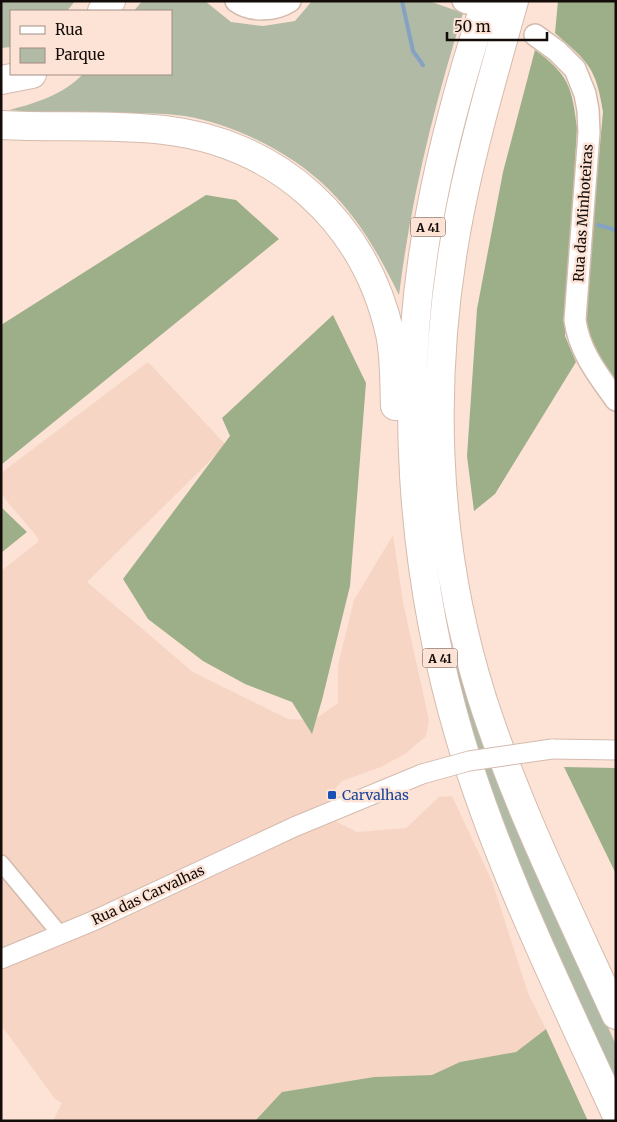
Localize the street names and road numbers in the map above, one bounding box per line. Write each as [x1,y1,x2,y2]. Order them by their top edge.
street label: Rua das Minhoteiras [569,143,597,282]
road number: A 41 [410,218,446,236]
road number: A 41 [422,648,458,668]
street label: Rua das Carvalhas [89,861,207,929]

